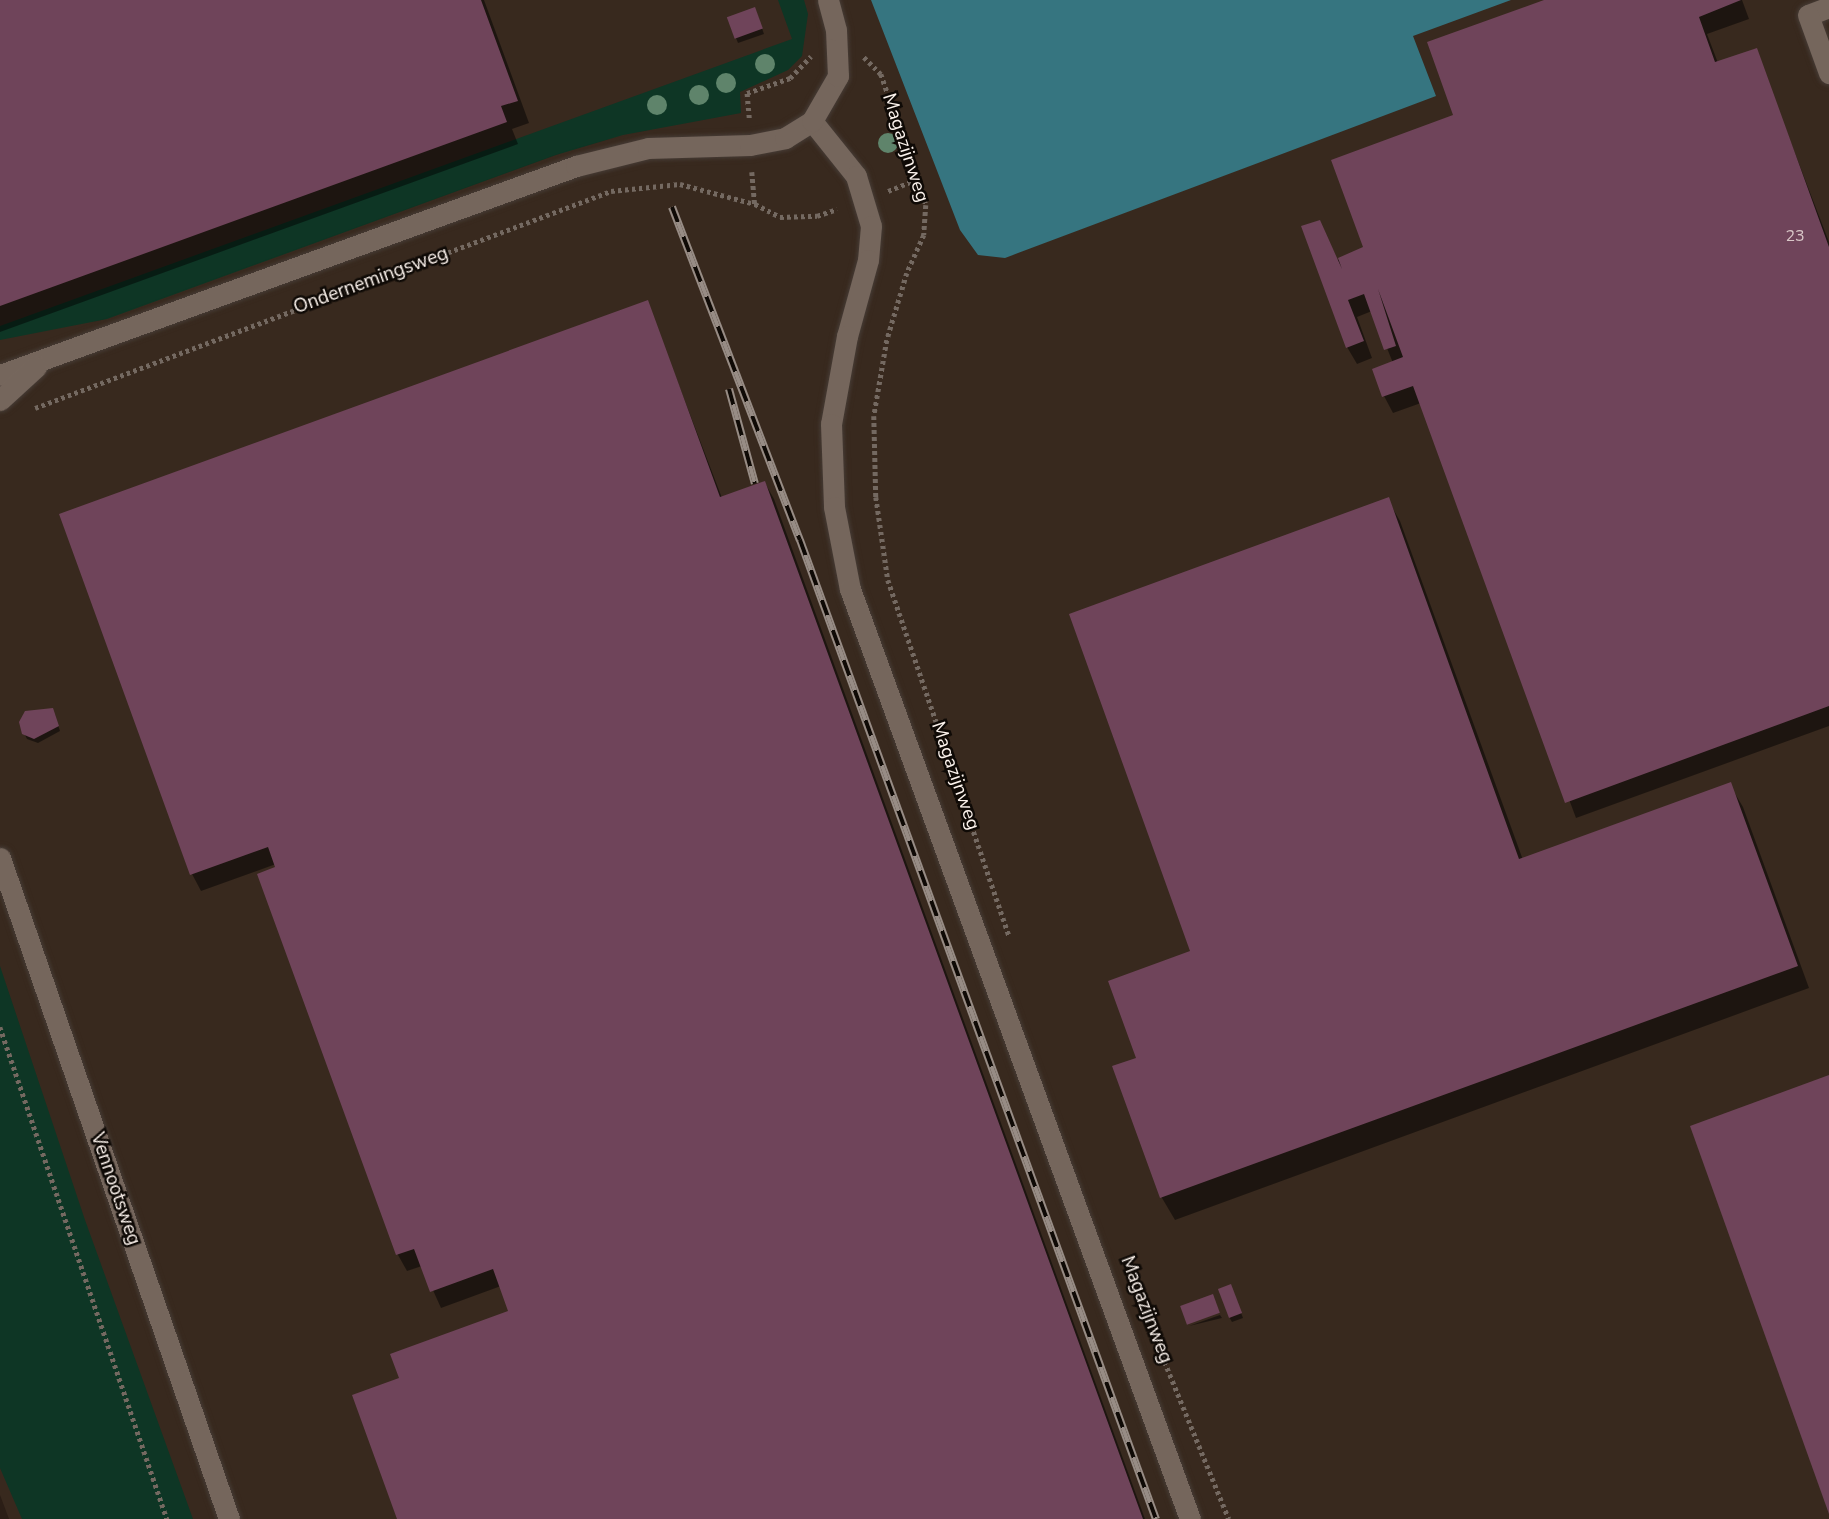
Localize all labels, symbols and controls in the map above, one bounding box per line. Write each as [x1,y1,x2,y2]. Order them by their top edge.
street label: Magazijnweg [877,91,933,205]
house number: 23 [1785,226,1805,246]
street label: Ondernemingsweg [291,242,451,320]
street label: Magazijnweg [926,719,984,833]
street label: Vennootsweg [85,1130,145,1248]
street label: Magazijnweg [1115,1253,1177,1367]

